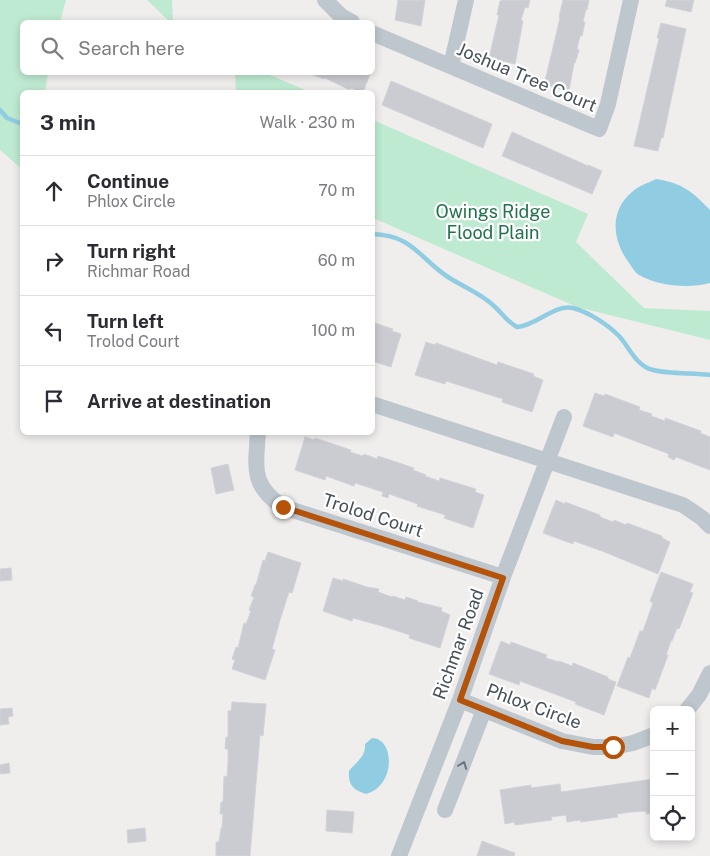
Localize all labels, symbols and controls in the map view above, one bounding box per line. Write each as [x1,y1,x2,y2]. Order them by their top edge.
search box [20,20,375,75]
icon: search [38,34,66,62]
text: Search here [78,37,185,59]
street label: Joshua Tree Court [454,38,600,116]
text: 3 min [40,110,96,135]
text: Walk · 230 m [259,113,355,132]
text: Continue [87,170,169,192]
icon: ahead [40,177,68,205]
text: 70 m [318,181,355,200]
text: Phlox Circle [87,192,176,211]
park label: Owings Ridge Flood Plain [436,201,550,243]
text: Turn right [87,240,176,262]
icon: right [40,247,68,275]
text: 60 m [318,251,355,270]
text: Richmar Road [87,262,190,281]
text: Turn left [87,310,164,332]
icon: left [40,317,68,345]
text: 100 m [311,321,355,340]
text: Trolod Court [87,332,180,351]
icon: arrive [40,387,68,415]
text: Arrive at destination [87,390,271,412]
street label: Trolod Court [320,489,426,541]
route end [272,496,295,519]
street label: Richmar Road [428,586,488,702]
street label: Phlox Circle [484,679,584,733]
map controls [650,706,695,841]
button: + [650,706,695,751]
route start [602,736,625,759]
button: − [650,751,695,796]
one-way arrow [457,761,467,770]
button: locate [650,796,695,841]

